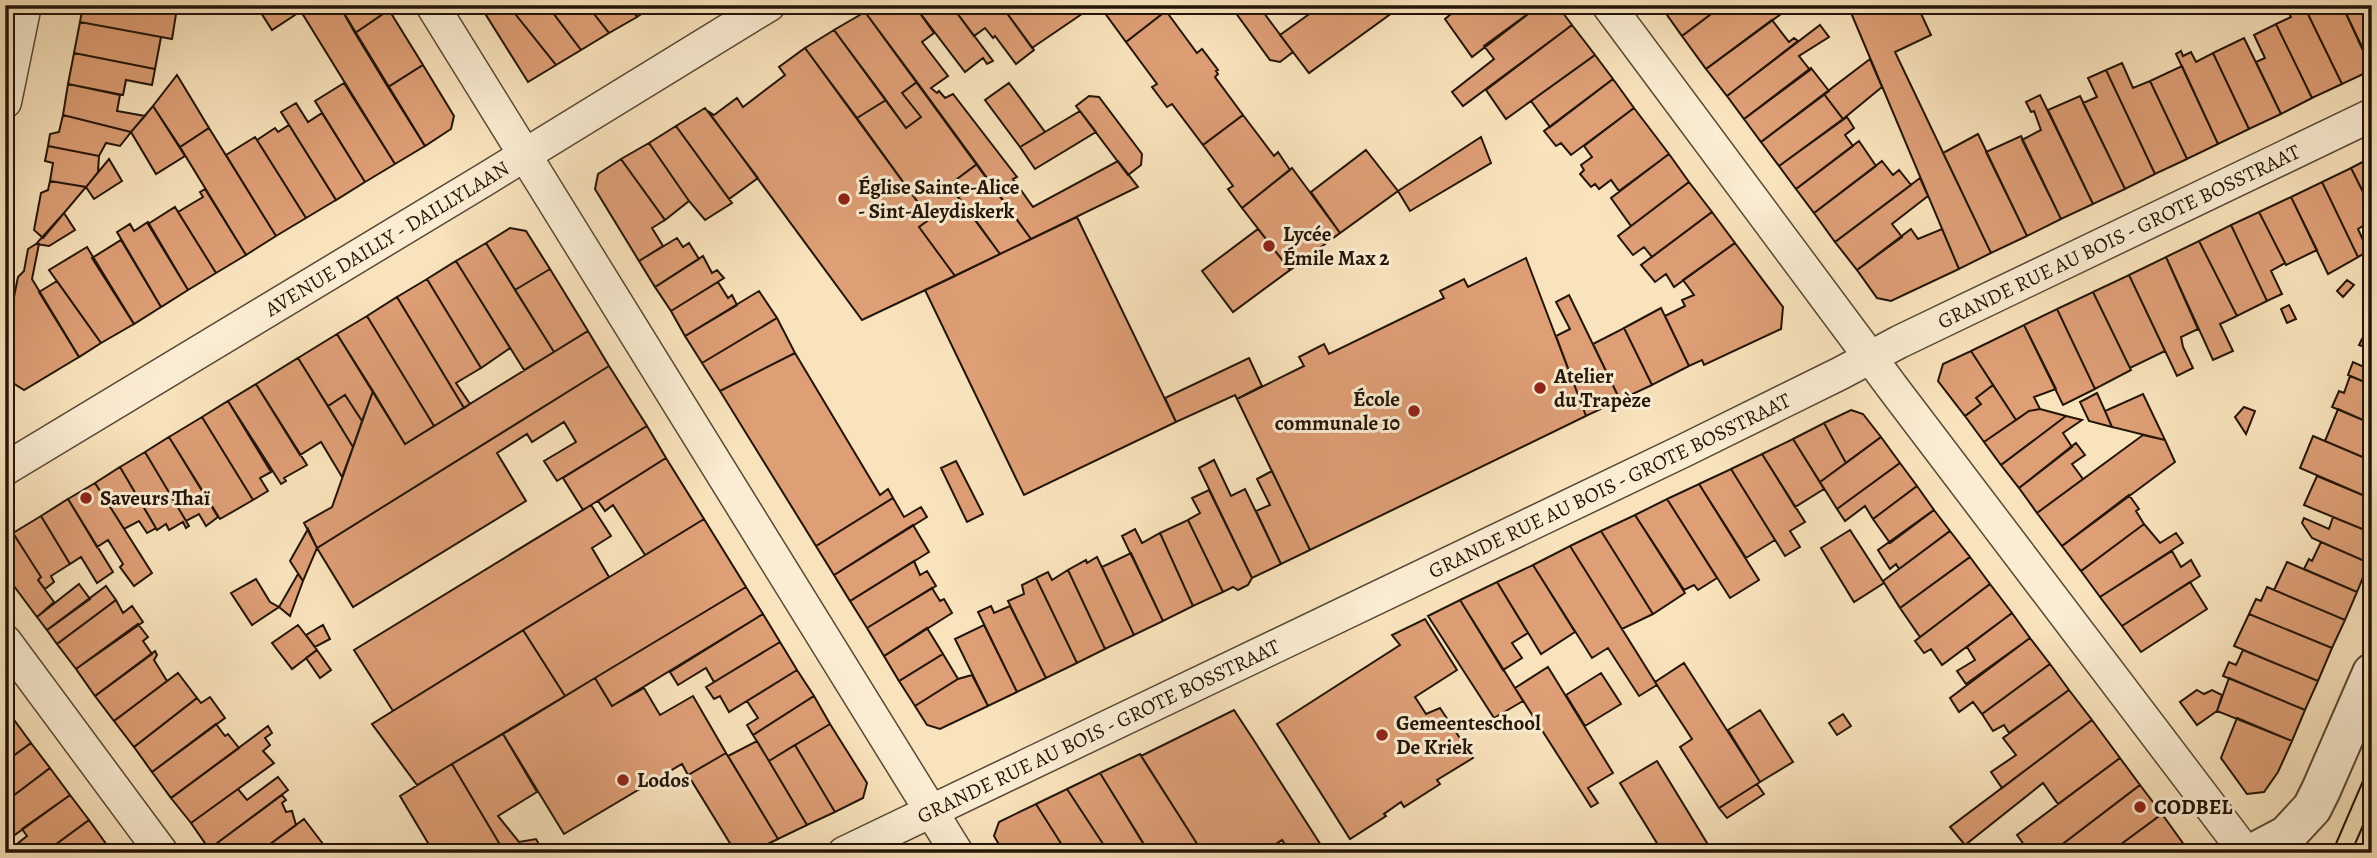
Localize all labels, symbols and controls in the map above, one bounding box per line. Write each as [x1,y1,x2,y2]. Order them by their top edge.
street label: GRANDE RUE AU BOIS - GROTE BOSSTRAAT [1933,137,2305,335]
street label: AVENUE DAILLY - DAILLYLAAN [259,154,514,324]
place label: Église Sainte-Alice - Sint-Aleydiskerk [858,173,1020,225]
marker: Église Sainte-Alice - Sint-Aleydiskerk [836,191,852,207]
place label: Lycée Émile Max 2 [1283,220,1390,272]
marker: Lycée Émile Max 2 [1261,238,1277,254]
place label: Atelier du Trapèze [1553,362,1651,414]
marker: Atelier du Trapèze [1532,380,1548,396]
place label: École communale 10 [1275,385,1400,437]
street label: GRANDE RUE AU BOIS - GROTE BOSSTRAAT [1424,386,1796,585]
marker: École communale 10 [1406,403,1422,419]
place label: Saveurs Thaï [100,484,210,512]
marker: Saveurs Thaï [78,490,94,506]
street label: GRANDE RUE AU BOIS - GROTE BOSSTRAAT [912,632,1285,830]
place label: Gemeenteschool De Kriek [1396,709,1541,761]
marker: Gemeenteschool De Kriek [1374,727,1390,743]
place label: Lodos [637,766,690,794]
marker: Lodos [615,772,631,788]
place label: CODBEL [2154,793,2233,821]
marker: CODBEL [2132,799,2148,815]

